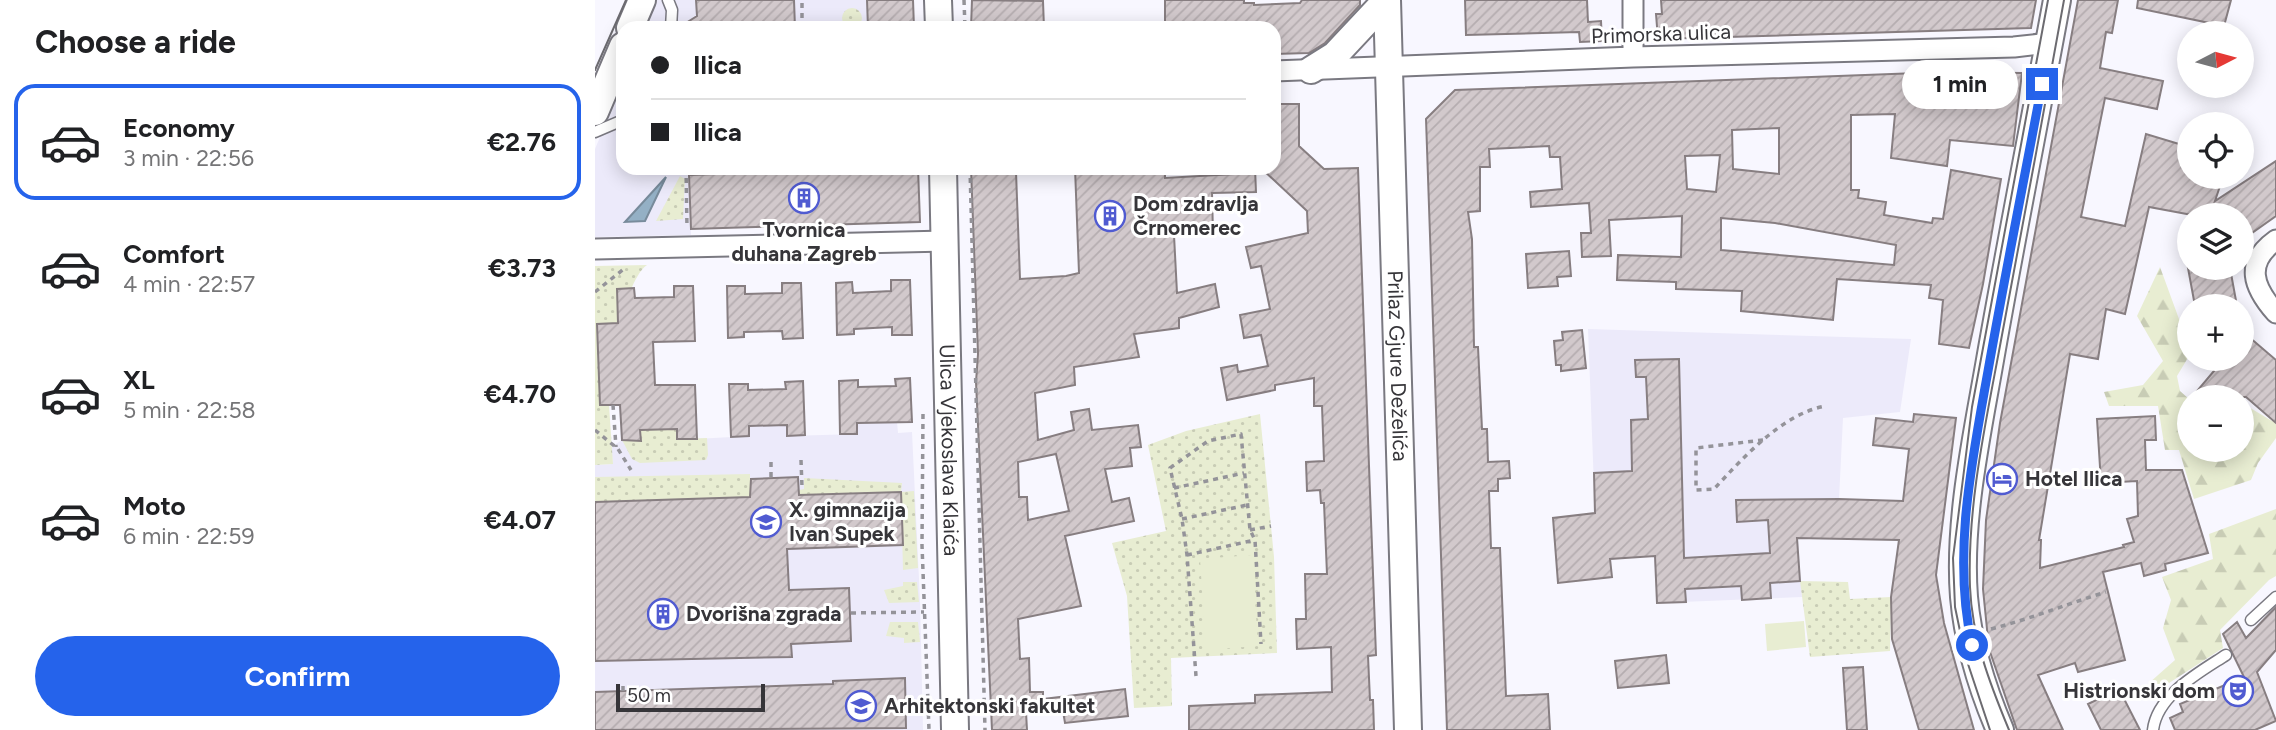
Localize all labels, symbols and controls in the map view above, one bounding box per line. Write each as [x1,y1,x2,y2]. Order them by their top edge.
street label: Primorska ulica [1591,19,1731,48]
north arrow [2177,21,2254,98]
map controls [2177,21,2254,462]
text: Choose a ride [35,23,236,61]
text: Ilica [693,49,742,81]
callout: 1 min [1902,60,2017,108]
route end [2026,68,2058,100]
text: 1 min [1933,70,1987,98]
icon: car [39,111,102,174]
text: Economy [123,112,235,144]
button: locate [2177,112,2254,189]
text: Ilica [693,116,742,148]
text: €2.76 [487,126,556,158]
text: 3 min · 22:56 [123,144,254,172]
building icon: Tvornica duhana Zagreb [787,181,821,215]
place label: Dom zdravlja Črnomerec [1133,191,1259,240]
building icon: Dom zdravlja Črnomerec [1093,199,1127,233]
button: layers [2177,203,2254,280]
place label: Tvornica duhana Zagreb [732,217,876,266]
icon: car [39,237,102,300]
text: Comfort [123,238,225,270]
text: €3.73 [488,252,556,284]
text: 4 min · 22:57 [123,270,255,298]
street label: Prilaz Gjure Deželića [1383,270,1413,462]
button: + [2177,294,2254,371]
street label: Ulica Vjekoslava Klaića [935,344,964,556]
icon: car [39,363,102,426]
text: XL [123,364,155,396]
text: €4.70 [484,378,556,410]
button: − [2177,385,2254,462]
text: 5 min · 22:58 [123,396,256,424]
hotel icon: Hotel Ilica [1985,462,2019,496]
place label: Hotel Ilica [2025,466,2122,491]
icon: car [39,489,102,552]
text: Moto [123,490,186,522]
place label: X. gimnazija Ivan Supek [789,497,906,546]
text: €4.07 [484,504,556,536]
school or university icon: X. gimnazija Ivan Supek [749,505,783,539]
text: 6 min · 22:59 [123,522,254,550]
building icon: Dvorišna zgrada [646,597,680,631]
place label: Dvorišna zgrada [686,601,841,626]
route start [1956,629,1988,661]
button: Confirm [35,636,560,716]
theatre icon: Histrionski dom [2221,674,2255,708]
place label: Histrionski dom [2063,678,2215,703]
scale bar [616,681,765,713]
text: 50 m [627,684,671,707]
school or university icon: Arhitektonski fakultet [844,689,878,723]
place label: Arhitektonski fakultet [884,693,1096,718]

